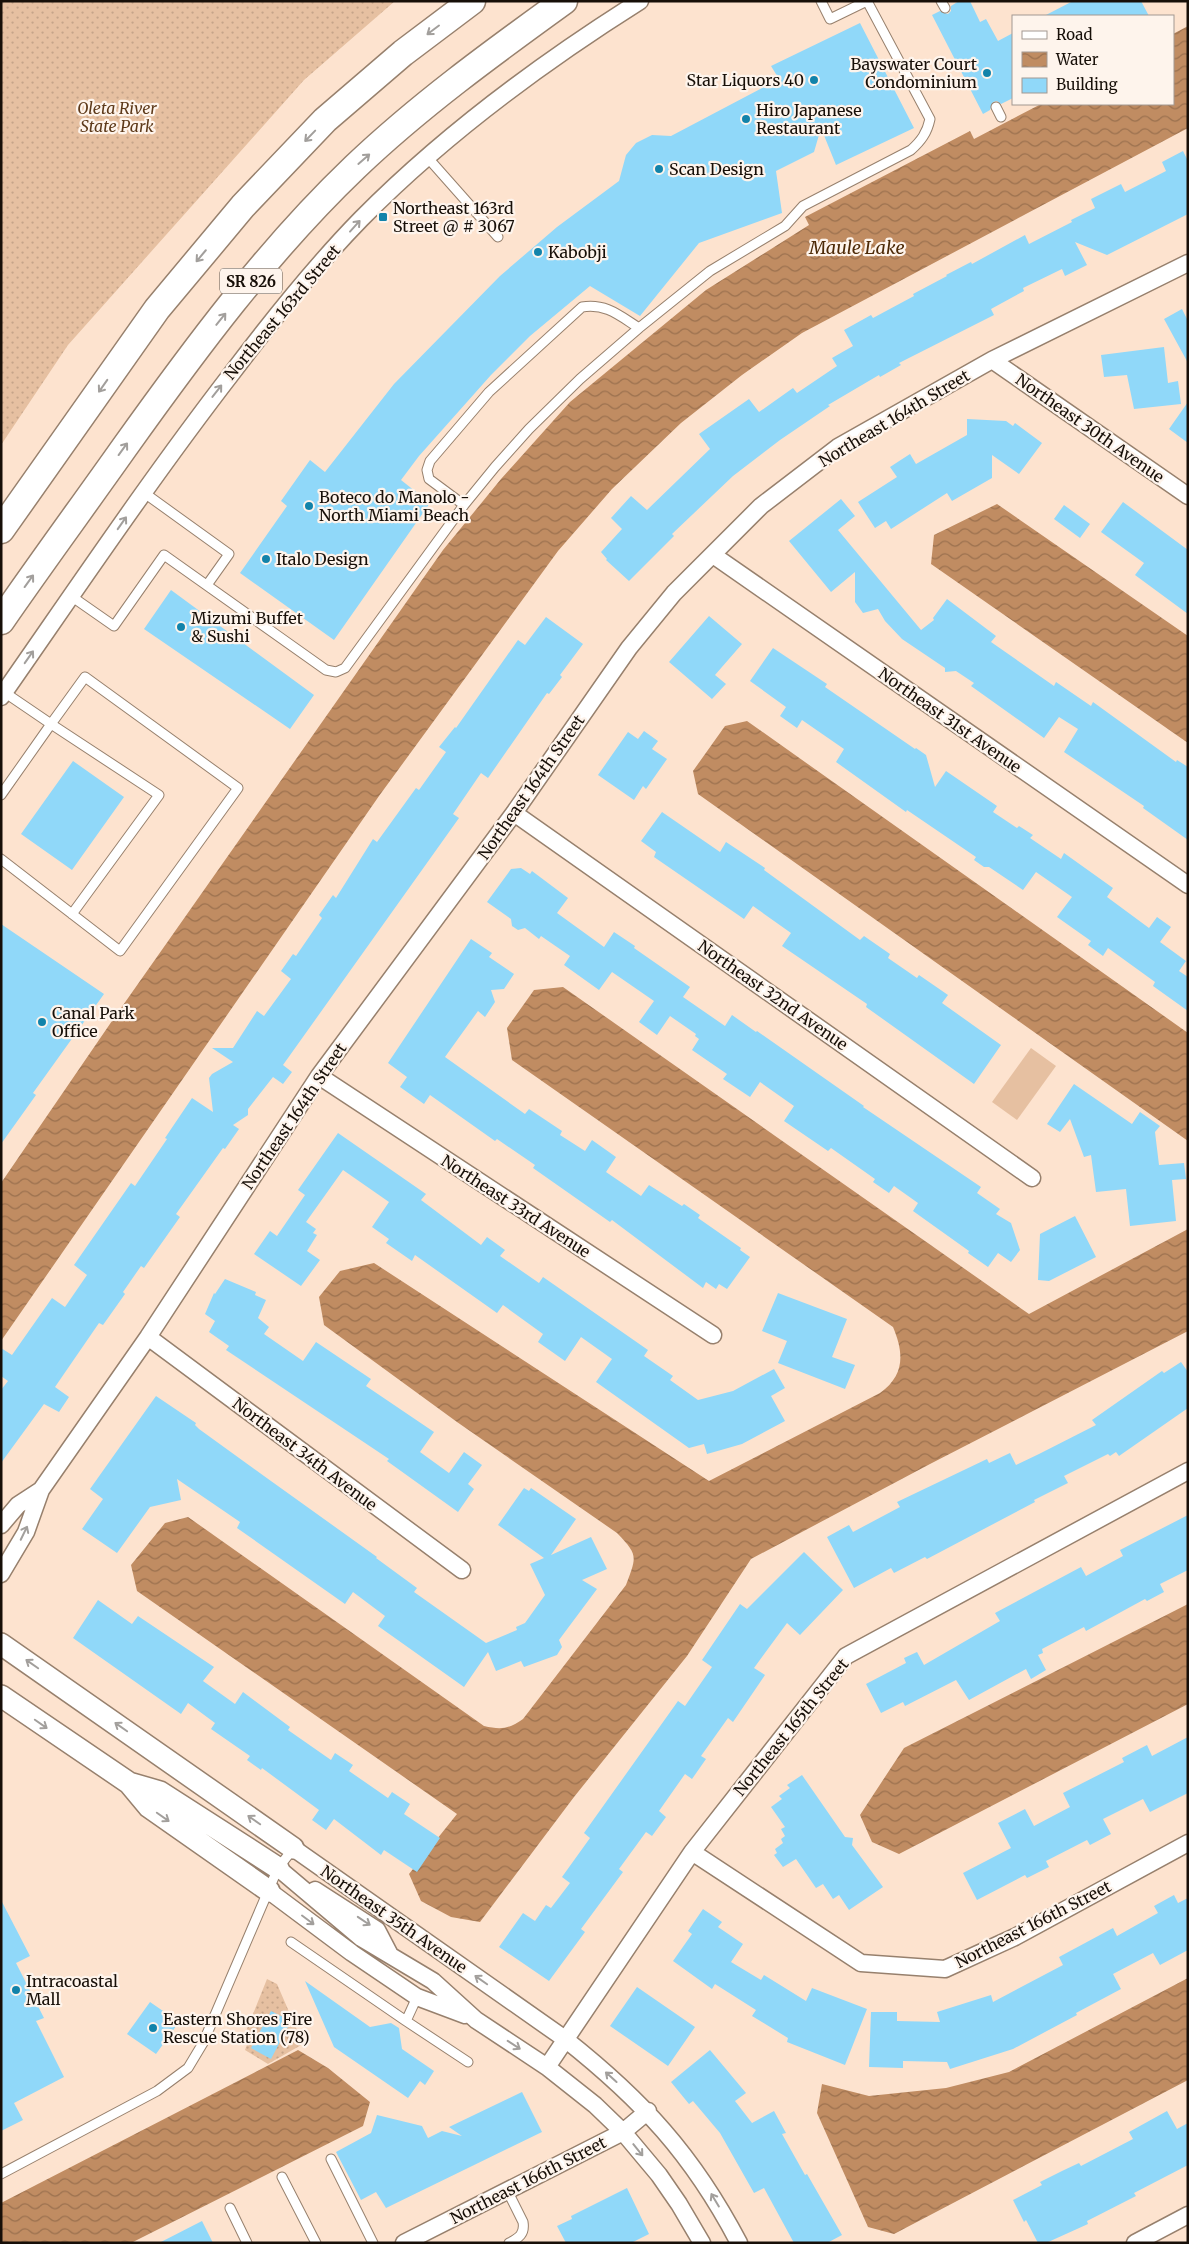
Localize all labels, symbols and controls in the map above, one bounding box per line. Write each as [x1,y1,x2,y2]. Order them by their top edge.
legend [1012,15,1174,105]
one-way arrow [426,25,440,35]
text: Road [1056,25,1092,44]
text: Water [1055,50,1099,69]
place label: Bayswater Court Condominium [850,54,978,92]
marker: Bayswater Court Condominium [981,67,993,79]
place label: Star Liquors 40 [687,70,804,90]
marker: Star Liquors 40 [808,74,820,86]
text: Building [1056,75,1118,94]
park label: Oleta River State Park [77,98,157,136]
place label: Hiro Japanese Restaurant [756,100,862,138]
marker: Hiro Japanese Restaurant [740,113,752,125]
one-way arrow [304,130,316,142]
one-way arrow [358,153,371,165]
place label: Scan Design [669,159,764,179]
marker: Scan Design [653,163,665,175]
place label: Northeast 163rd Street @ # 3067 [393,198,515,236]
marker: Northeast 163rd Street @ # 3067 [377,211,389,223]
one-way arrow [349,220,361,233]
water label: Maule Lake [808,236,905,259]
street label: Northeast 163rd Street [220,240,345,384]
place label: Kabobji [548,242,607,262]
marker: Kabobji [532,246,544,258]
one-way arrow [195,250,206,263]
road number: SR 826 [220,268,282,294]
one-way arrow [215,313,226,326]
street label: Northeast 164th Street [815,365,974,471]
street label: Northeast 30th Avenue [1012,369,1168,487]
one-way arrow [98,379,108,393]
one-way arrow [211,385,222,398]
one-way arrow [118,443,129,456]
place label: Boteco do Manolo - North Miami Beach [319,487,470,525]
marker: Boteco do Manolo - North Miami Beach [303,500,315,512]
one-way arrow [117,516,127,530]
place label: Italo Design [276,549,369,569]
marker: Italo Design [260,553,272,565]
one-way arrow [24,574,34,588]
place label: Mizumi Buffet & Sushi [191,608,304,646]
marker: Mizumi Buffet & Sushi [175,621,187,633]
one-way arrow [24,650,34,664]
street label: Northeast 31st Avenue [875,663,1025,777]
street label: Northeast 164th Street [473,710,589,863]
street label: Northeast 32nd Avenue [694,936,852,1054]
place label: Canal Park Office [52,1003,136,1041]
marker: Canal Park Office [36,1016,48,1028]
street label: Northeast 164th Street [237,1038,351,1193]
street label: Northeast 33rd Avenue [438,1150,594,1262]
street label: Northeast 34th Avenue [229,1393,381,1515]
one-way arrow [19,1526,29,1541]
street label: Northeast 165th Street [729,1654,853,1800]
one-way arrow [25,1659,39,1669]
one-way arrow [34,1719,48,1729]
one-way arrow [114,1722,128,1732]
one-way arrow [156,1812,170,1822]
one-way arrow [247,1815,261,1825]
street label: Northeast 35th Avenue [317,1861,471,1977]
street label: Northeast 166th Street [952,1876,1115,1972]
one-way arrow [301,1915,314,1926]
one-way arrow [357,1916,371,1926]
place label: Intracoastal Mall [26,1971,118,2009]
one-way arrow [474,1975,488,1985]
marker: Intracoastal Mall [10,1984,22,1996]
place label: Eastern Shores Fire Rescue Station (78) [163,2009,312,2047]
marker: Eastern Shores Fire Rescue Station (78) [147,2022,159,2034]
one-way arrow [507,2041,521,2051]
one-way arrow [604,2071,617,2083]
street label: Northeast 166th Street [447,2132,610,2228]
one-way arrow [632,2143,643,2156]
one-way arrow [710,2194,720,2208]

